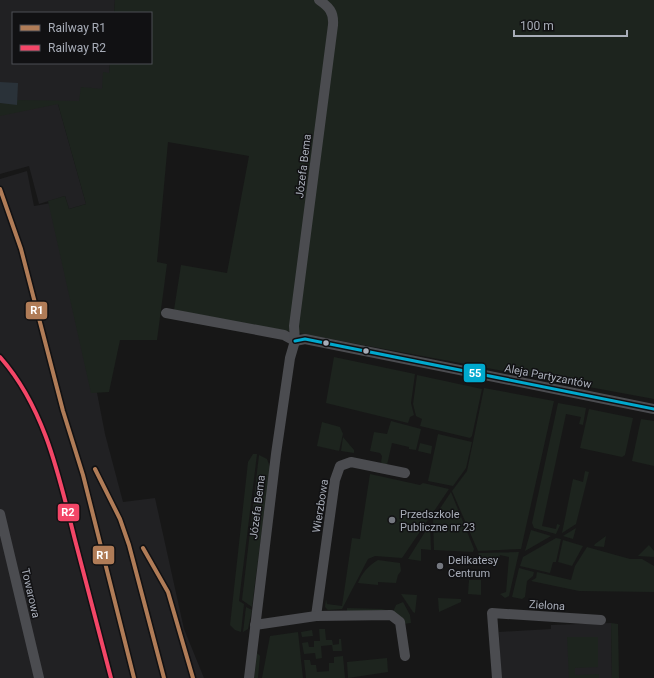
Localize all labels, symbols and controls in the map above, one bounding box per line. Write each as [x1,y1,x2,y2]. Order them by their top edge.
legend [12,12,152,64]
scale bar [514,12,627,38]
text: 100 m [520,19,554,33]
text: Railway R1 [48,21,106,35]
text: Railway R2 [48,41,106,55]
street label: Józefa Bema [293,133,314,199]
line badge: R1 [25,301,48,320]
text: R1 [30,304,44,317]
unlabelled marker [321,338,331,348]
unlabelled marker [361,346,371,356]
street label: Aleja Partyzantów [503,362,593,391]
line badge: 55 [463,363,486,383]
text: 55 [469,367,481,380]
street label: Józefa Bema [247,474,268,540]
street label: Wierzbowa [310,478,331,534]
line badge: R2 [57,503,80,522]
text: R2 [61,506,75,519]
place label: Przedszkole Publiczne nr 23 [400,508,475,534]
marker: Przedszkole Publiczne nr 23 [387,515,397,525]
line badge: R1 [92,545,115,565]
text: R1 [96,549,110,562]
place label: Delikatesy Centrum [448,554,499,580]
marker: Delikatesy Centrum [435,561,445,571]
street label: Towarowa [18,567,43,619]
street label: Zielona [529,598,565,613]

